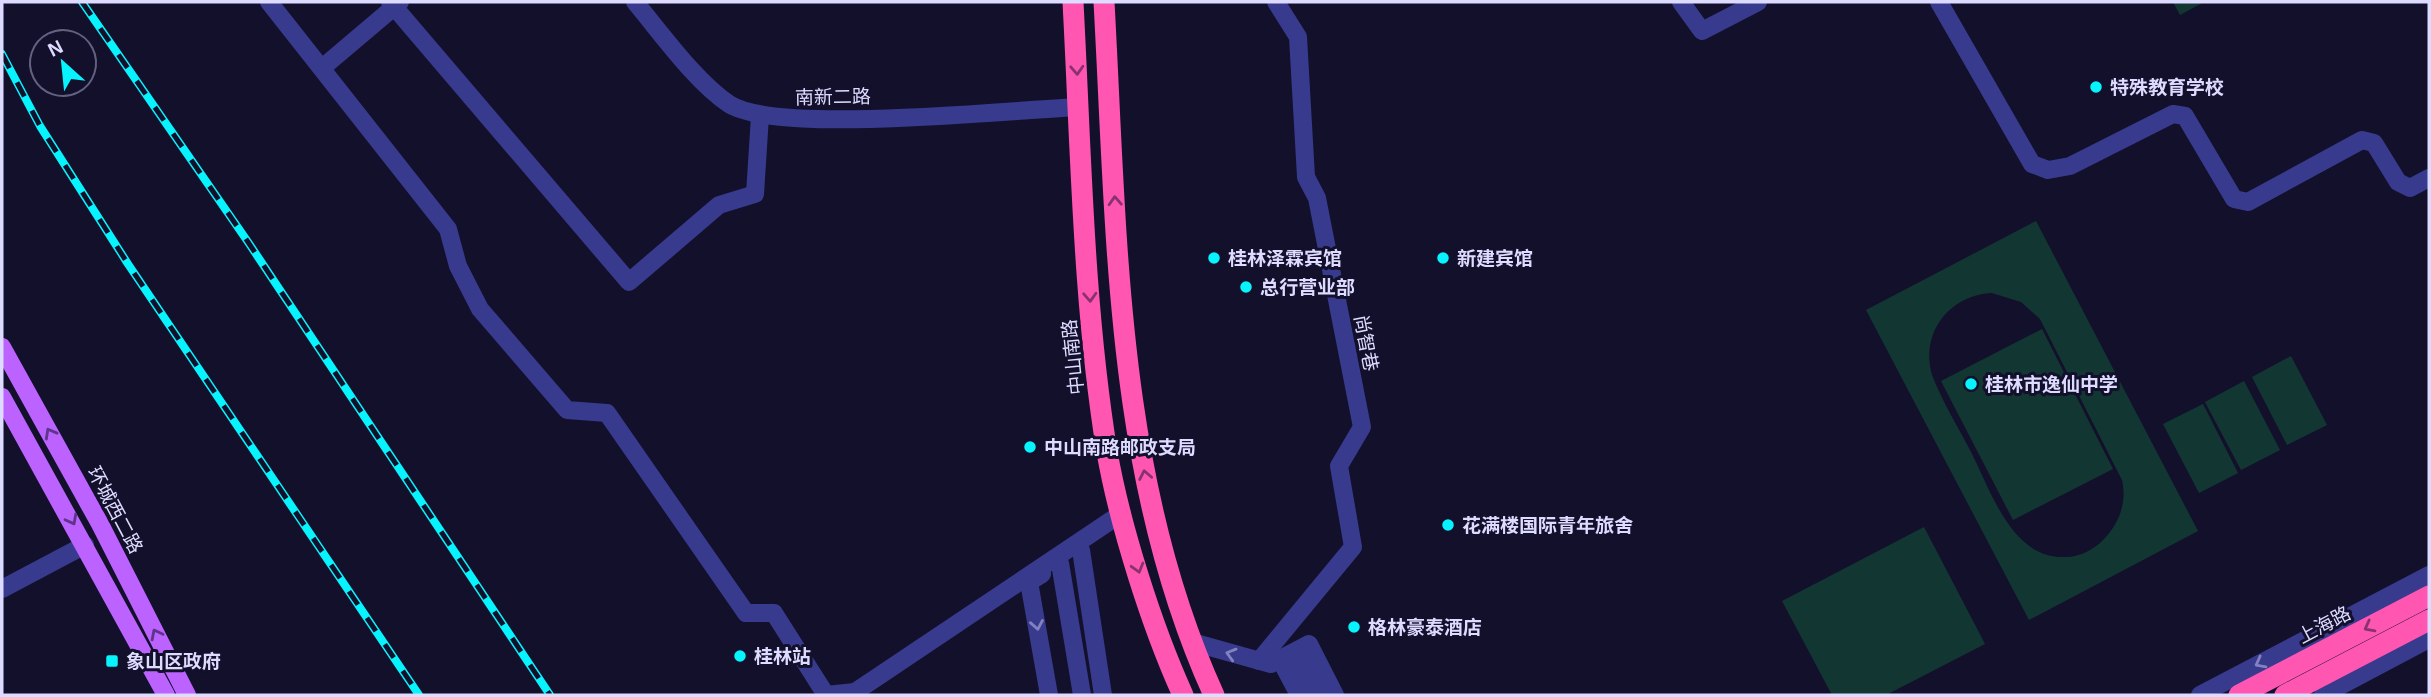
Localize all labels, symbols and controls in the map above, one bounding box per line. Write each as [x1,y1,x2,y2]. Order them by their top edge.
north arrow [28,28,98,98]
text: N [45,36,66,61]
one-way arrow [1069,65,1084,76]
place label: 特殊教育学校 [2110,77,2224,98]
marker: 特殊教育学校 [2088,79,2104,95]
street label: 南新二路 [795,86,871,108]
one-way arrow [1108,195,1123,206]
place label: 桂林泽霖宾馆 [1228,248,1342,269]
place label: 新建宾馆 [1457,248,1533,269]
marker: 桂林泽霖宾馆 [1206,250,1222,266]
marker: 新建宾馆 [1435,250,1451,266]
place label: 总行营业部 [1260,277,1355,298]
marker: 总行营业部 [1238,279,1254,295]
one-way arrow [1082,292,1097,303]
street label: 尚智巷 [1350,313,1382,373]
street label: 中山南路 [1059,318,1087,396]
place label: 桂林市逸仙中学 [1985,374,2118,395]
marker: 桂林市逸仙中学 [1963,376,1979,392]
one-way arrow [45,428,58,441]
place label: 中山南路邮政支局 [1044,437,1196,458]
marker: 中山南路邮政支局 [1022,439,1038,455]
street label: 环城西二路 [83,463,147,557]
one-way arrow [1138,469,1153,481]
one-way arrow [64,513,77,525]
place label: 花满楼国际青年旅舍 [1462,515,1633,536]
marker: 花满楼国际青年旅舍 [1440,517,1456,533]
one-way arrow [1130,562,1145,574]
street label: 上海路 [2294,602,2354,648]
place label: 格林豪泰酒店 [1368,617,1482,638]
one-way arrow [1029,619,1044,631]
marker: 格林豪泰酒店 [1346,619,1362,635]
one-way arrow [2364,619,2376,633]
one-way arrow [151,629,165,642]
place label: 桂林站 [754,646,811,667]
one-way arrow [1226,647,1238,662]
marker: 桂林站 [732,648,748,664]
place label: 象山区政府 [126,651,221,672]
marker: 象山区政府 [104,653,120,669]
one-way arrow [2255,655,2268,669]

